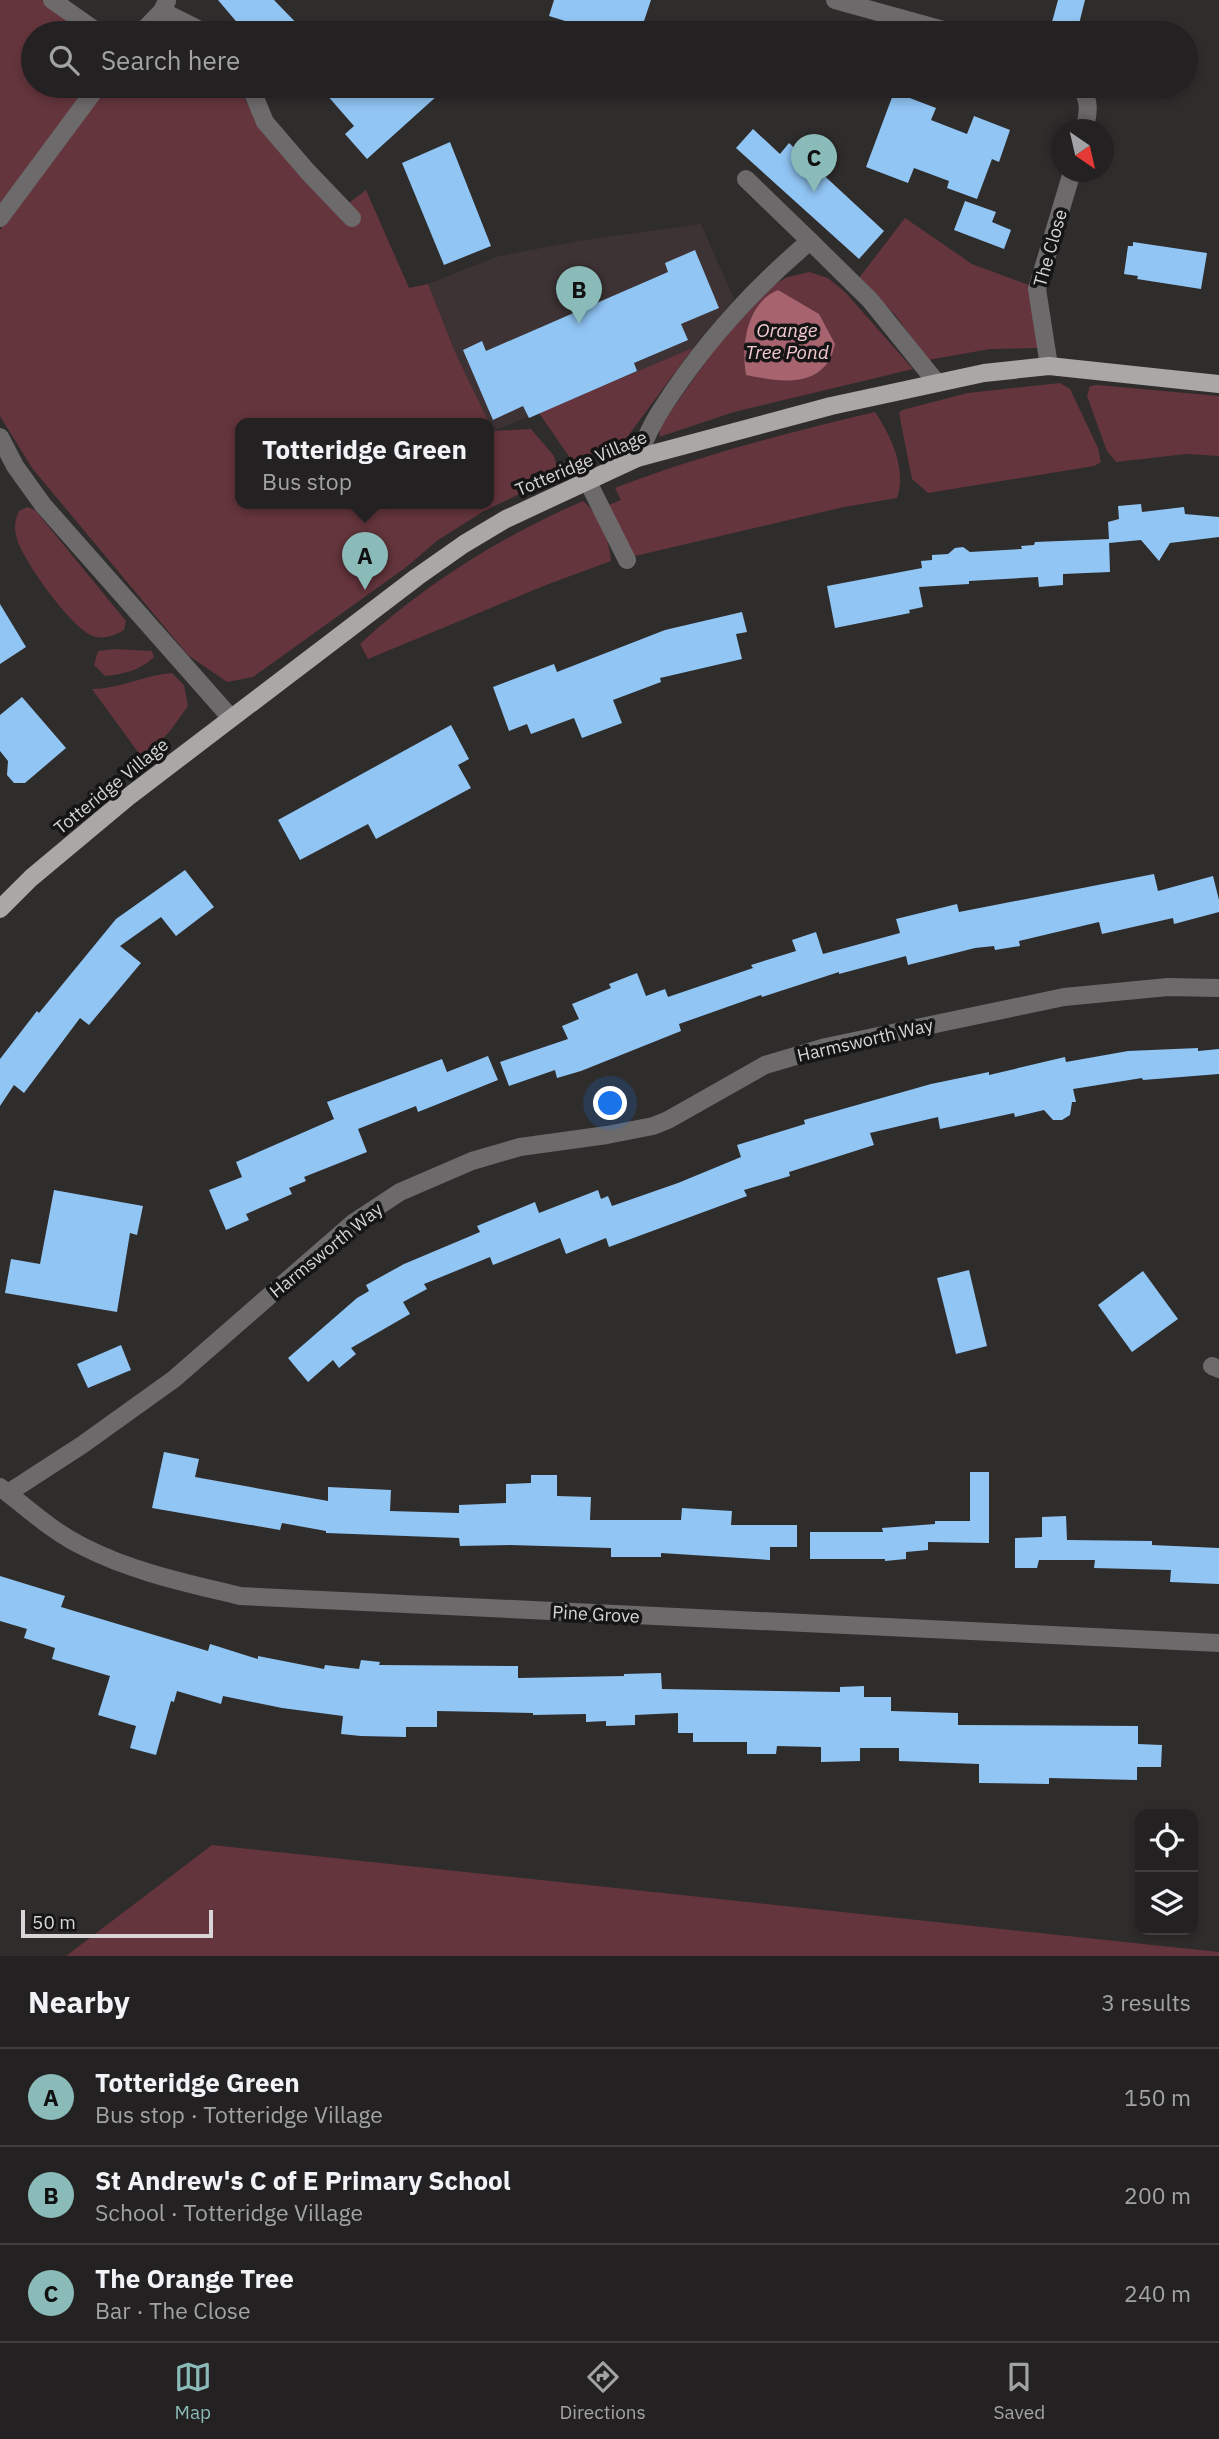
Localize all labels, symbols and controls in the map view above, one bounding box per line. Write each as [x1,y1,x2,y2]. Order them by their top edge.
search box [21,21,1198,98]
icon: search [45,41,83,79]
text: Search here [101,43,240,77]
north arrow [1051,119,1114,182]
pin: C [791,134,837,192]
street label: The Close [1028,207,1072,289]
pin: B [556,266,602,324]
water label: Orange Tree Pond [745,318,830,364]
popup [235,418,494,509]
street label: Totteridge Village [512,425,650,501]
text: Totteridge Green [262,432,467,466]
text: Bus stop [262,466,352,496]
pin: A [342,532,388,590]
street label: Totteridge Village [49,733,173,839]
street label: Harmsworth Way [795,1013,935,1067]
your location [593,1086,627,1120]
street label: Harmsworth Way [265,1197,387,1303]
street label: Pine Grove [552,1600,640,1628]
map controls [1135,1809,1198,1935]
button: locate [1135,1809,1198,1872]
button: layers [1135,1872,1198,1935]
scale bar [21,1907,214,1939]
text: 50 m [32,1910,76,1934]
text: Nearby [28,1982,130,2021]
text: 3 results [1101,1987,1191,2017]
text: Totteridge Green [95,2065,300,2099]
text: A [43,2082,59,2112]
text: 150 m [1124,2082,1191,2112]
text: Bus stop · Totteridge Village [95,2099,383,2129]
text: St Andrew's C of E Primary School [95,2163,511,2197]
text: B [43,2180,59,2210]
text: 200 m [1124,2180,1191,2210]
text: School · Totteridge Village [95,2197,363,2227]
text: The Orange Tree [95,2261,294,2295]
text: C [44,2278,58,2308]
text: 240 m [1124,2278,1191,2308]
text: Bar · The Close [95,2295,251,2325]
tab: Map [174,2358,212,2424]
tab: Directions [559,2358,646,2424]
tab: Saved [994,2358,1045,2424]

